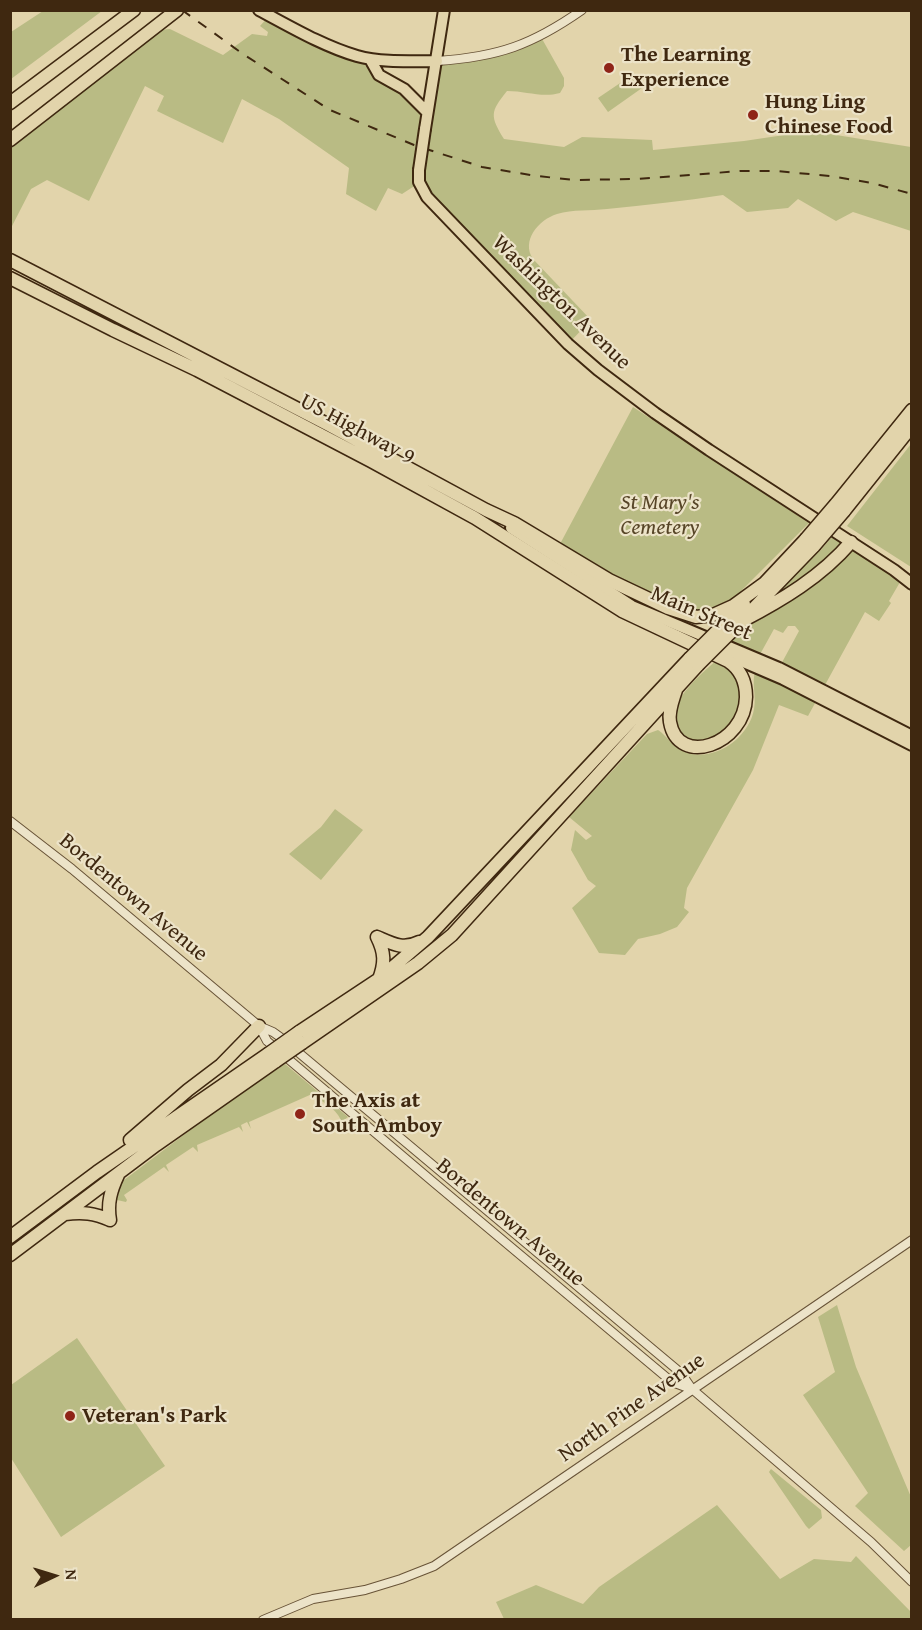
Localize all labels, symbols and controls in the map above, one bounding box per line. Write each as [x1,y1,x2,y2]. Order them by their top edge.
place label: The Learning Experience [621,42,751,94]
marker: The Learning Experience [602,61,616,75]
place label: Hung Ling Chinese Food [765,89,893,140]
marker: Hung Ling Chinese Food [746,108,760,122]
street label: Washington Avenue [486,230,636,376]
street label: US Highway 9 [295,389,419,471]
park label: St Mary's Cemetery [621,490,699,542]
street label: Main Street [646,581,756,647]
street label: Bordentown Avenue [53,828,213,968]
place label: The Axis at South Amboy [312,1088,442,1140]
marker: The Axis at South Amboy [293,1107,307,1121]
street label: Bordentown Avenue [430,1153,590,1293]
street label: North Pine Avenue [554,1348,710,1468]
place label: Veteran's Park [82,1403,227,1429]
marker: Veteran's Park [63,1409,77,1423]
north arrow [24,1546,84,1606]
text: N [60,1569,84,1581]

